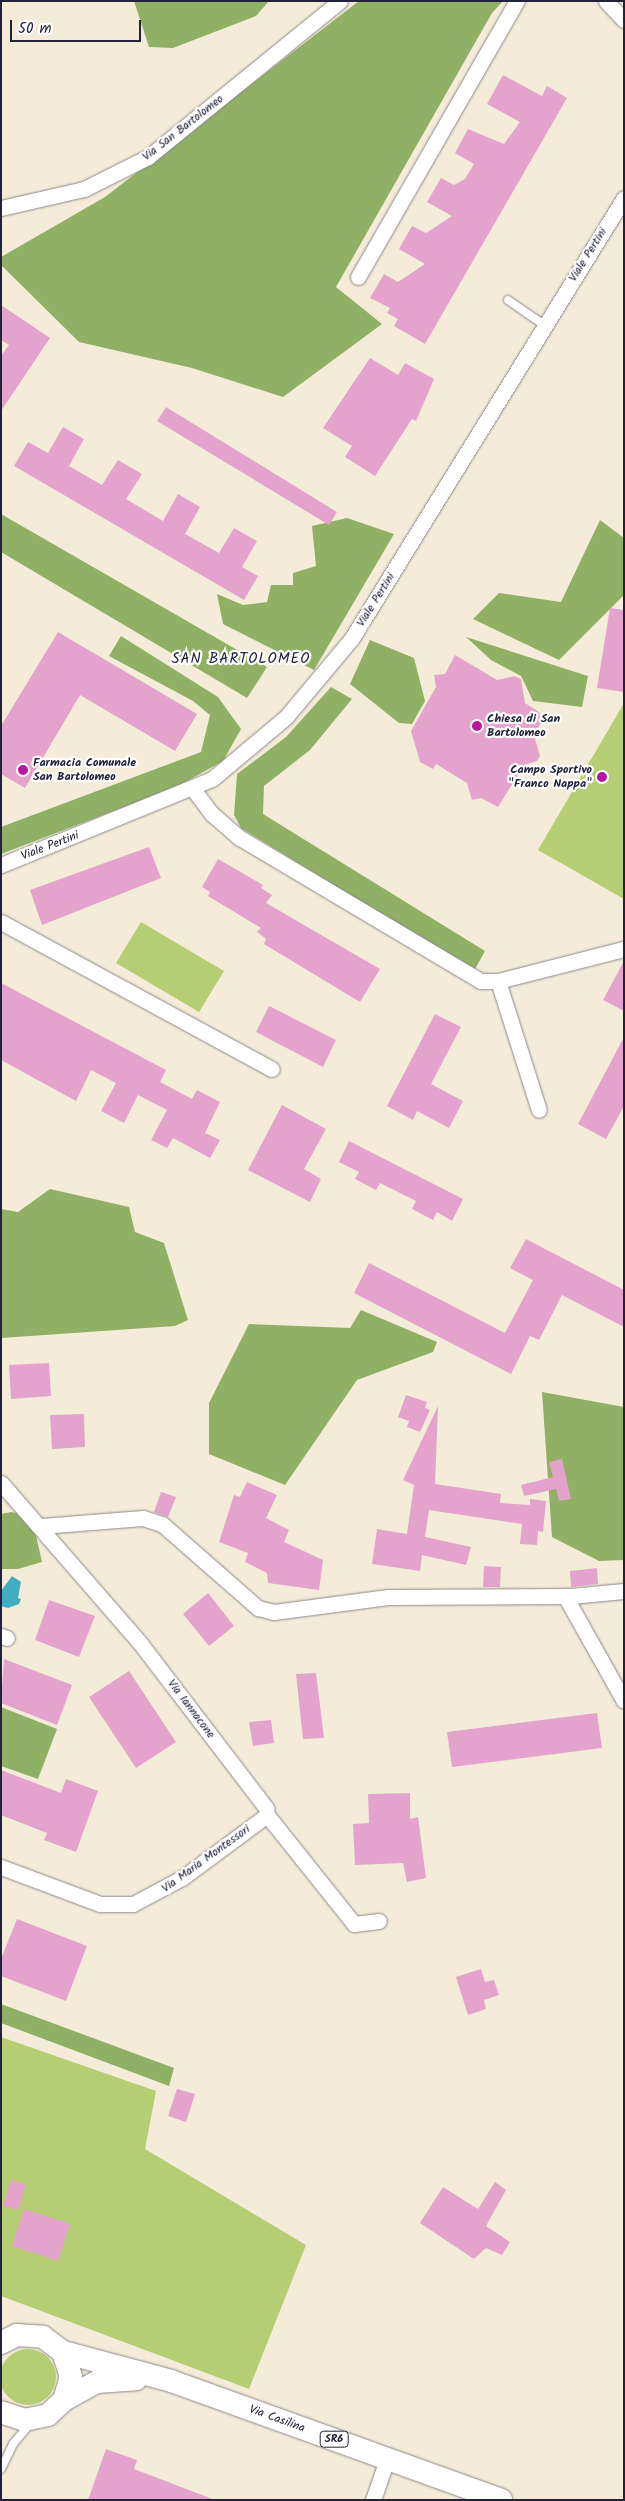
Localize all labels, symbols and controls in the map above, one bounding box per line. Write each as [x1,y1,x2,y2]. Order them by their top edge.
scale bar [12,10,144,42]
text: 50 m [18,17,52,41]
street label: Via San Bartolomeo [140,92,226,164]
street label: Viale Pertini [566,225,610,285]
street label: Viale Pertini [354,570,398,630]
district label: SAN BARTOLOMEO [170,651,312,669]
place label: Chiesa di San Bartolomeo [487,712,560,740]
marker: Chiesa di San Bartolomeo [471,720,483,732]
place label: Farmacia Comunale San Bartolomeo [33,756,136,784]
place label: Campo Sportivo "Franco Nappa" [508,763,592,791]
marker: Farmacia Comunale San Bartolomeo [17,764,29,776]
marker: Campo Sportivo "Franco Nappa" [596,771,608,783]
street label: Viale Pertini [19,828,81,864]
street label: Via Iannacone [164,1677,218,1741]
street label: Via Maria Montessori [159,1822,253,1896]
street label: Via Casilina [247,2402,307,2436]
road number: SR6 [319,2430,349,2448]

